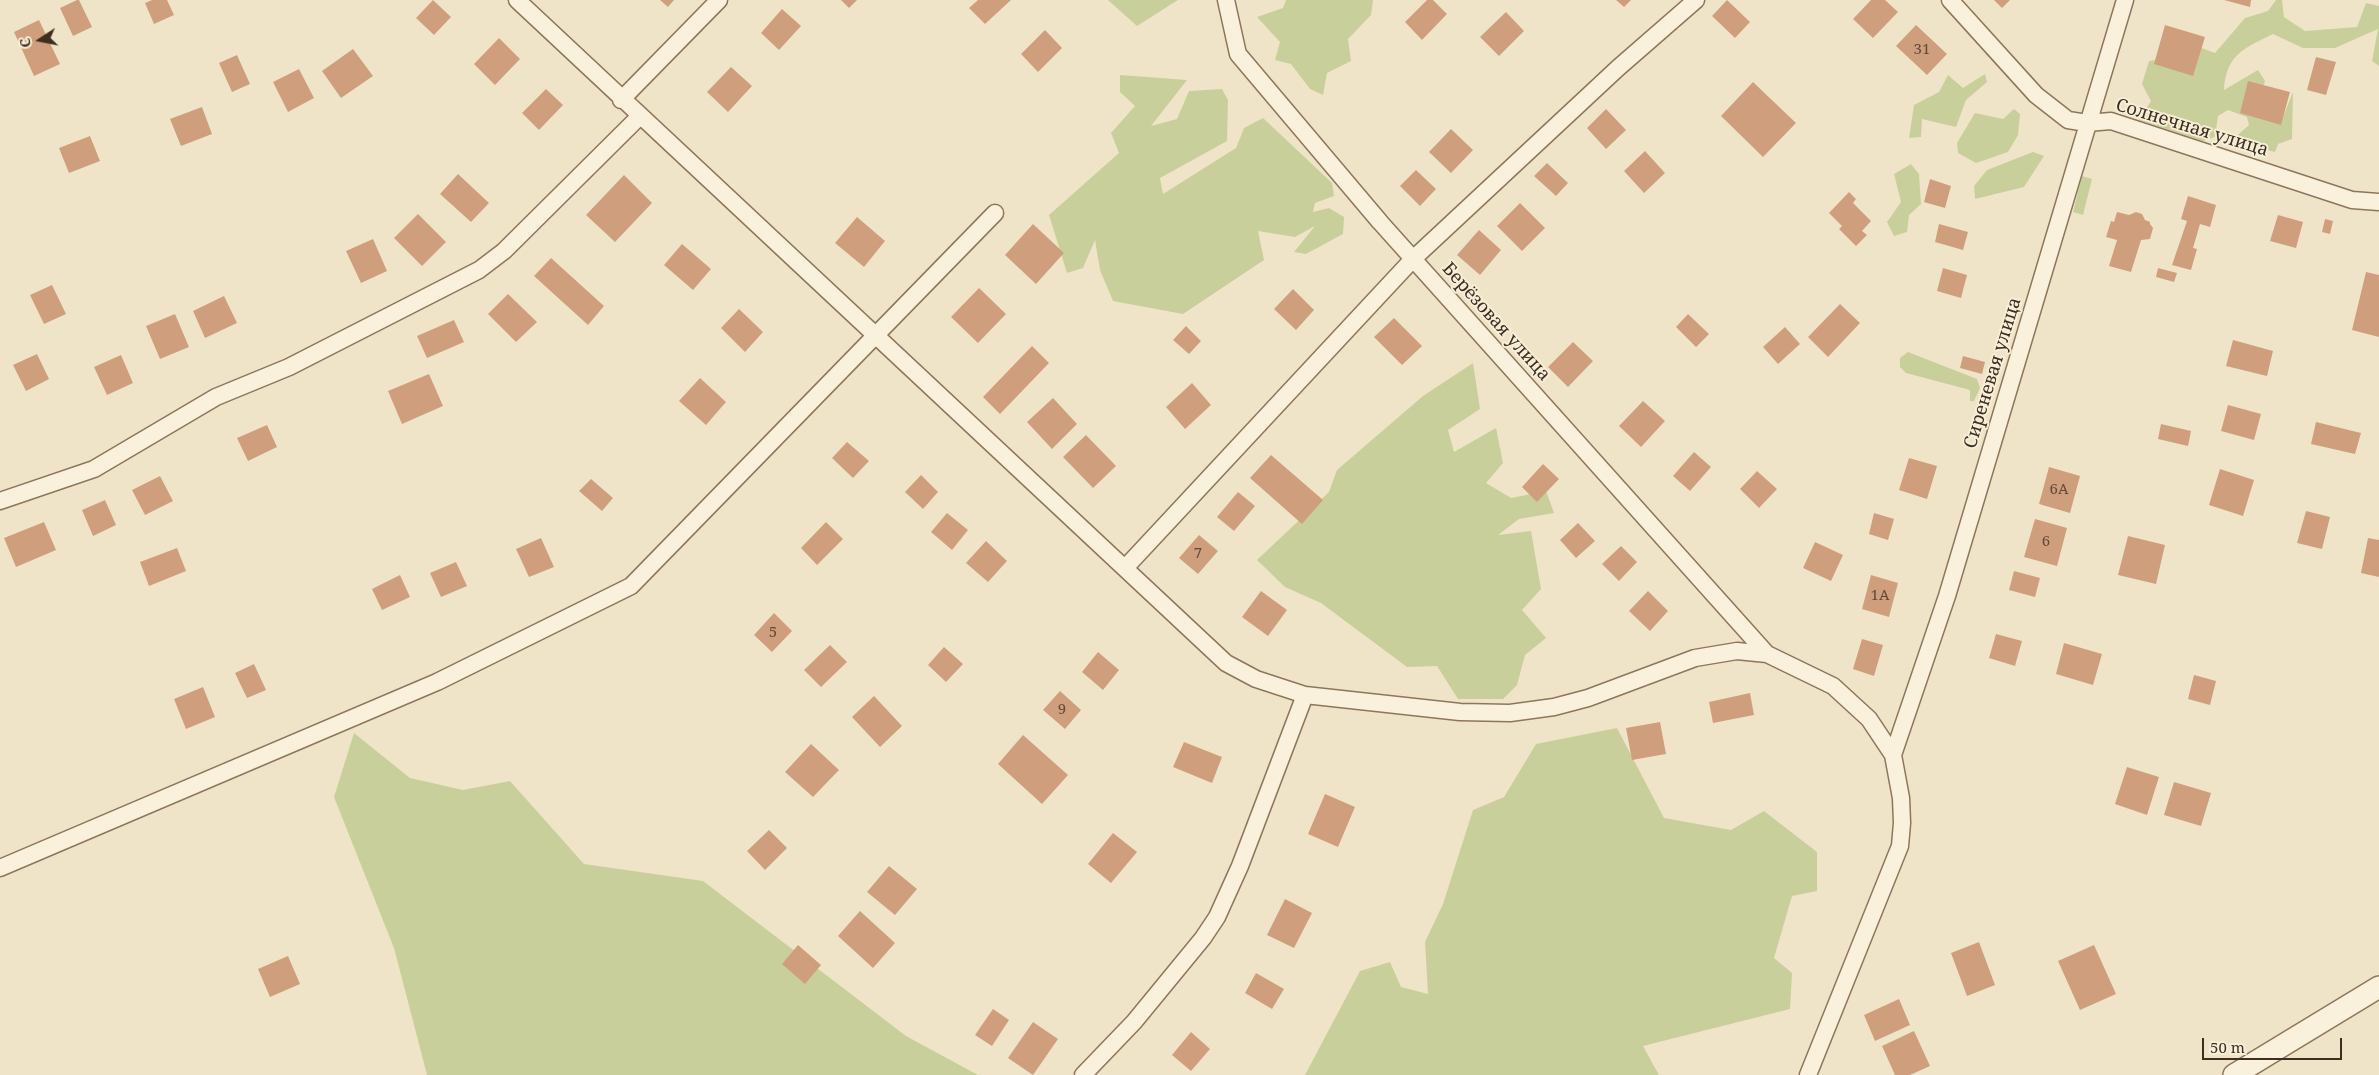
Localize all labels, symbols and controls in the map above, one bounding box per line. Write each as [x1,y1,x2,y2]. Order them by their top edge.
north arrow [15,15,65,65]
text: С [15,37,35,49]
house number: 31 [1914,41,1930,59]
street label: Солнечная улица [2113,95,2271,161]
street label: Берёзовая улица [1437,258,1555,386]
street label: Сиреневая улица [1960,295,2026,451]
house number: 6А [2050,481,2068,499]
house number: 6 [2042,533,2050,551]
house number: 7 [1194,545,1202,563]
house number: 1А [1871,587,1889,605]
house number: 5 [769,624,777,642]
house number: 9 [1058,701,1066,719]
scale bar [2204,1028,2344,1060]
text: 50 m [2210,1037,2245,1057]

